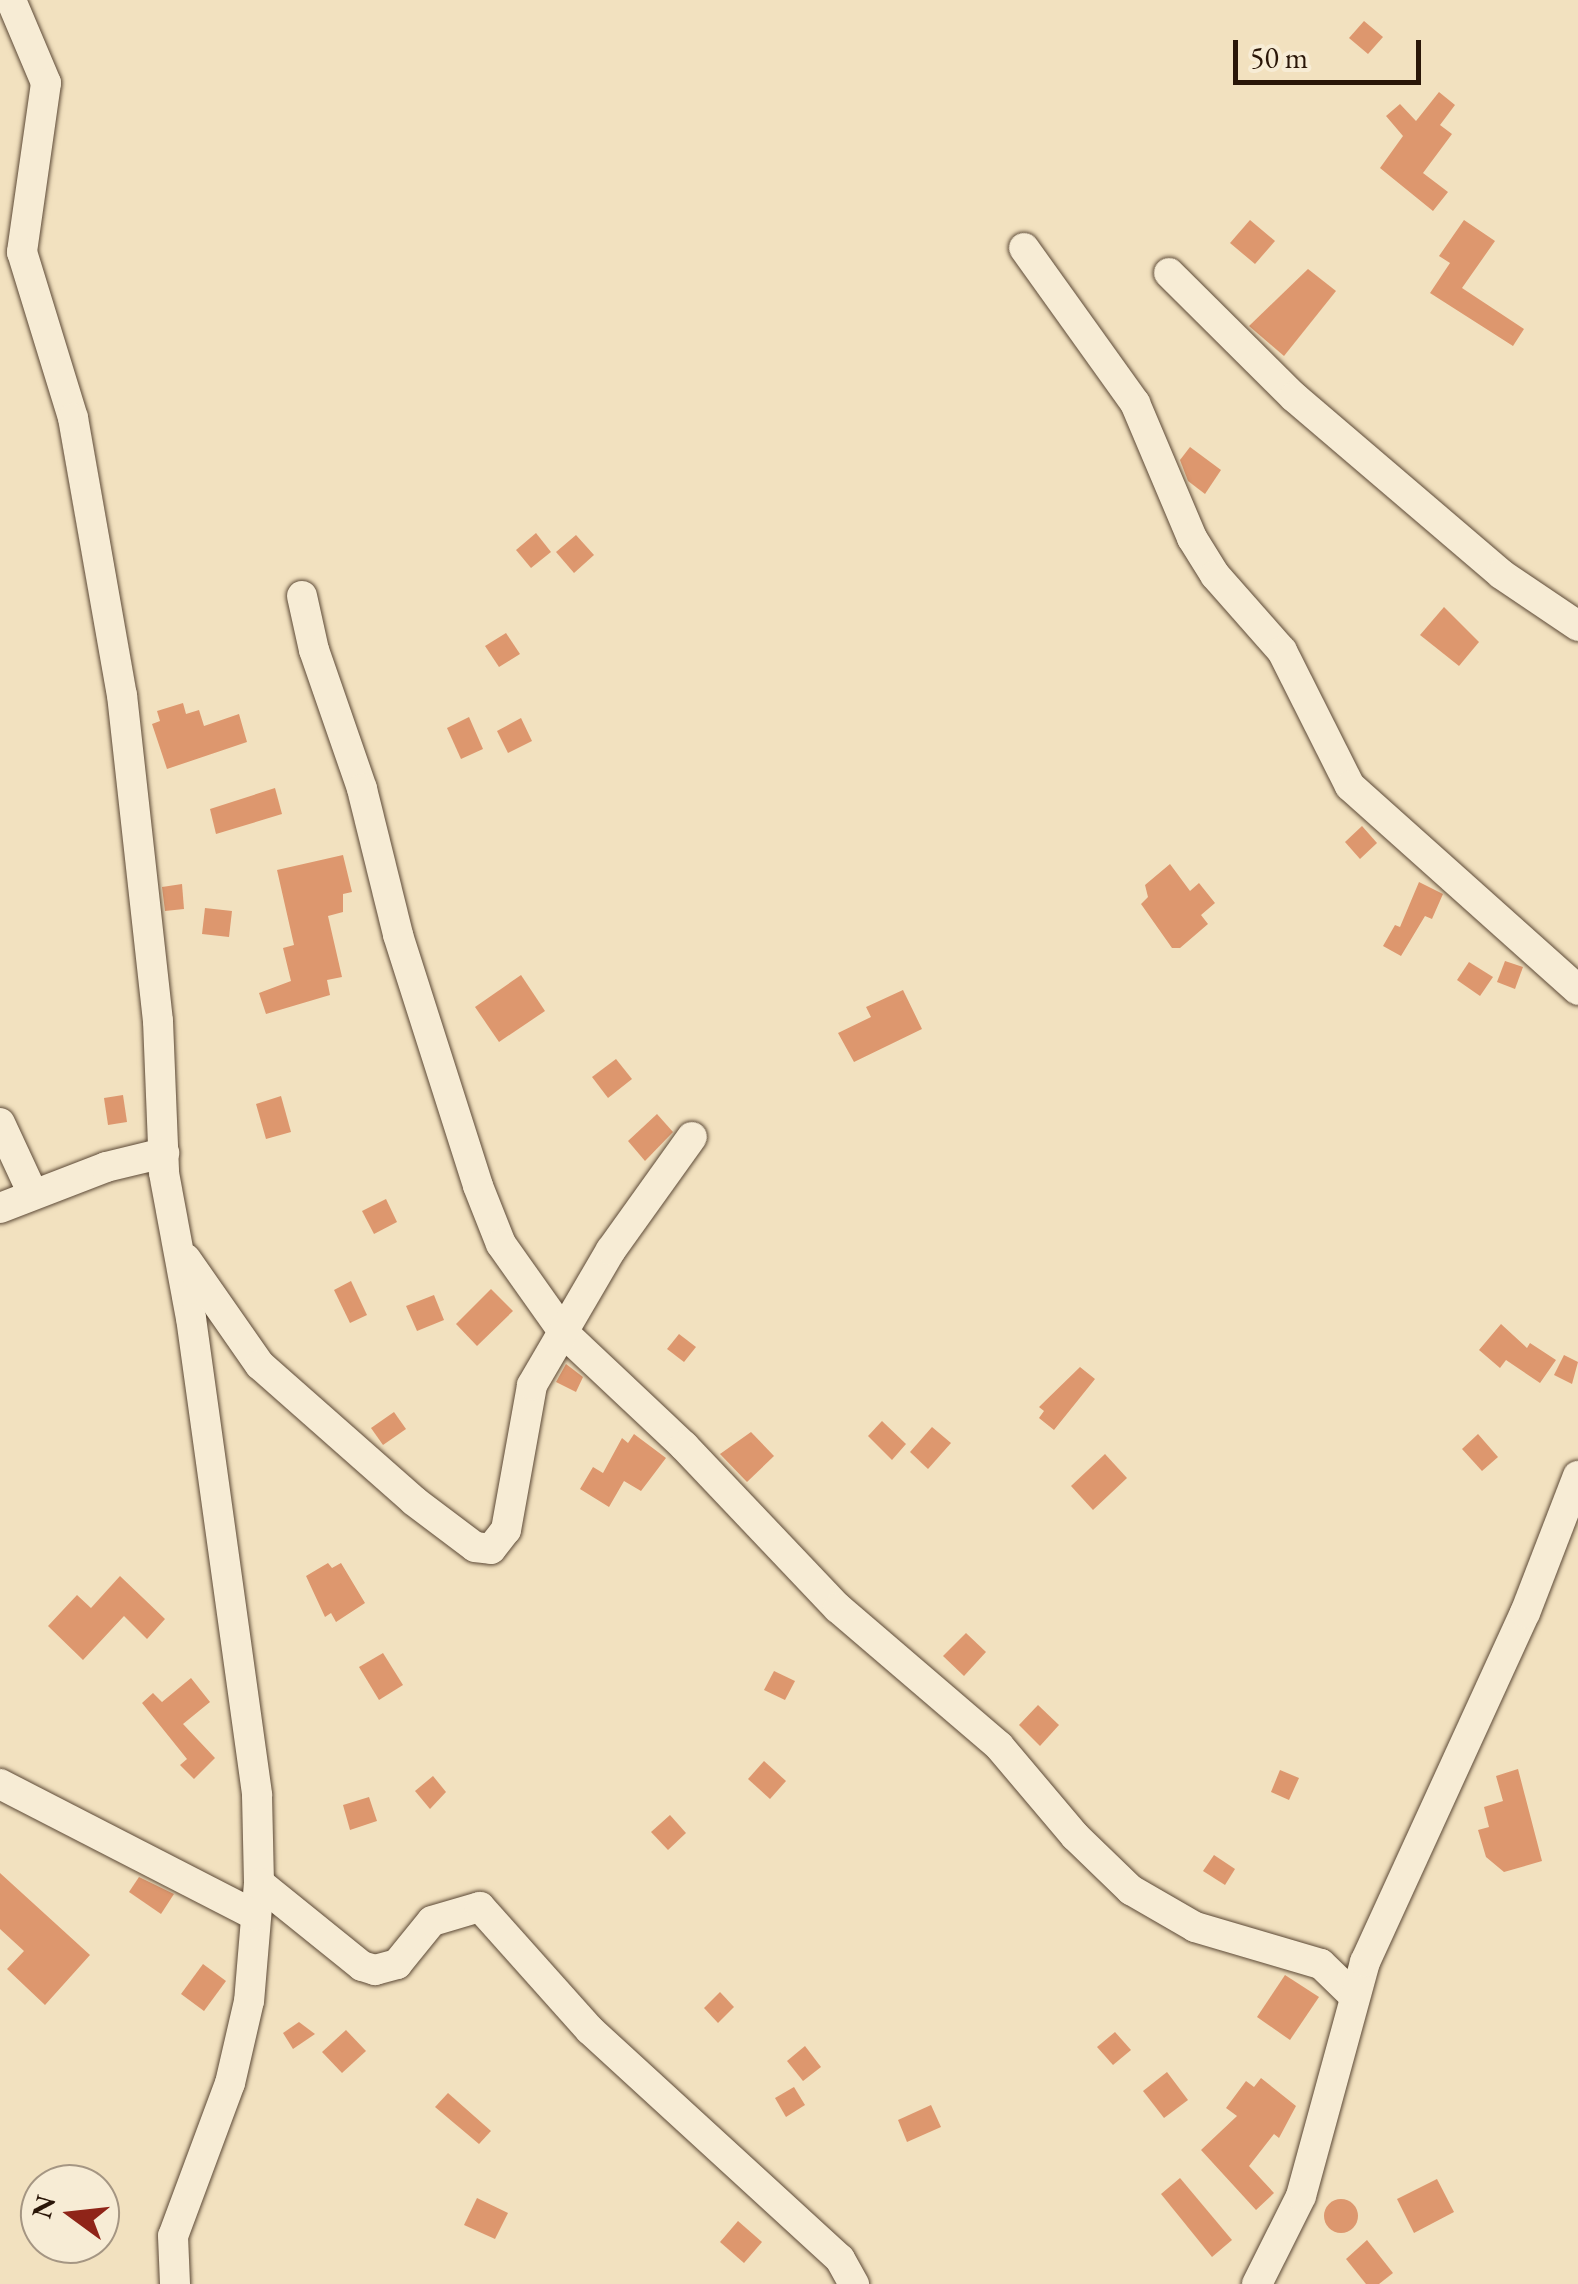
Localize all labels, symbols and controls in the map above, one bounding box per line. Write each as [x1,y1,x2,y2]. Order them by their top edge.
scale bar [1238,20,1426,82]
text: 50 m [1250,38,1308,77]
north arrow [20,2164,120,2264]
text: N [23,2191,63,2222]

